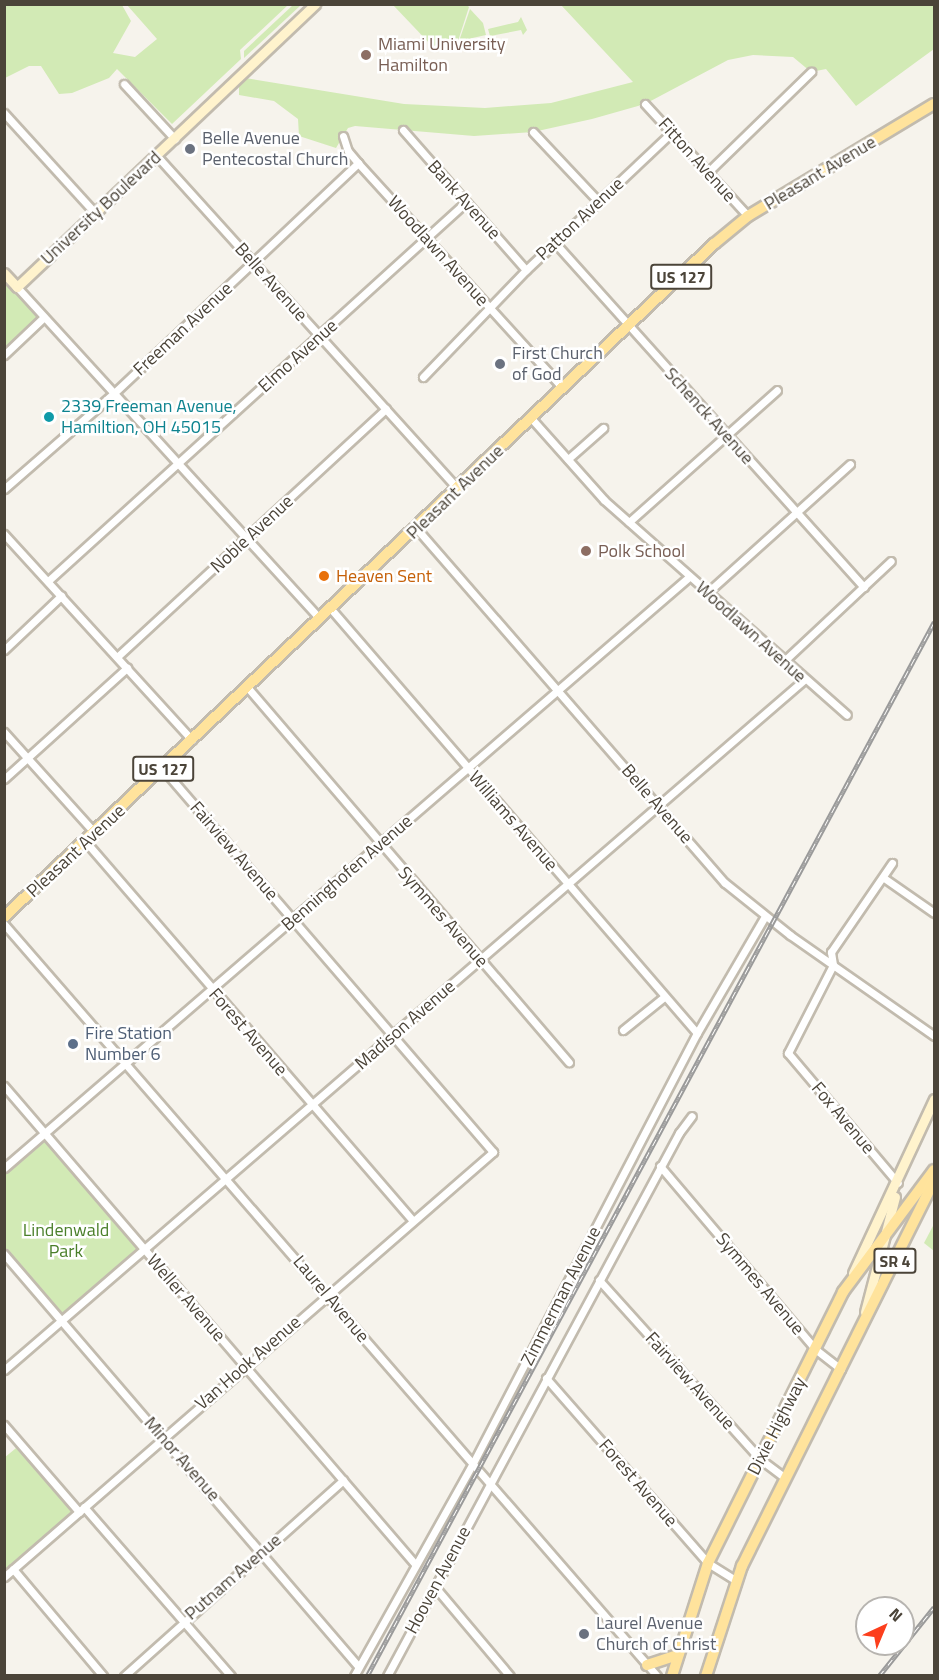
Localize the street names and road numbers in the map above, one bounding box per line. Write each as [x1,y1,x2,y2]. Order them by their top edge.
street label: Fitton Avenue [654,114,740,206]
street label: Pleasant Avenue [760,131,880,215]
street label: University Boulevard [36,147,166,269]
street label: Bank Avenue [423,156,505,244]
street label: Patton Avenue [532,173,628,265]
street label: Woodlawn Avenue [383,191,493,311]
street label: Belle Avenue [230,238,312,326]
road number: US 127 [650,264,712,290]
street label: Freeman Avenue [129,278,237,380]
street label: Elmo Avenue [254,315,342,397]
street label: Schenck Avenue [660,363,758,469]
street label: Pleasant Avenue [402,440,508,544]
street label: Noble Avenue [206,490,298,578]
street label: Woodlawn Avenue [691,577,811,687]
road number: US 127 [132,756,195,782]
street label: Belle Avenue [617,760,697,848]
street label: Williams Avenue [464,767,562,875]
street label: Fairview Avenue [185,797,283,905]
street label: Pleasant Avenue [22,800,130,902]
street label: Benninghofen Avenue [277,810,417,936]
street label: Symmes Avenue [393,862,493,972]
street label: Madison Avenue [351,976,459,1074]
street label: Forest Avenue [204,984,292,1080]
street label: Fox Avenue [807,1078,879,1158]
street label: Zimmerman Avenue [517,1223,605,1369]
street label: Symmes Avenue [711,1229,809,1339]
road number: SR 4 [872,1248,918,1274]
street label: Weller Avenue [142,1250,230,1346]
street label: Laurel Avenue [288,1251,374,1347]
street label: Van Hook Avenue [191,1311,305,1415]
street label: Fairview Avenue [641,1328,739,1434]
street label: Dixie Highway [743,1373,811,1479]
street label: Minor Avenue [139,1412,225,1506]
street label: Forest Avenue [594,1435,682,1531]
street label: Hooven Avenue [401,1523,475,1637]
street label: Putnam Avenue [180,1529,286,1625]

